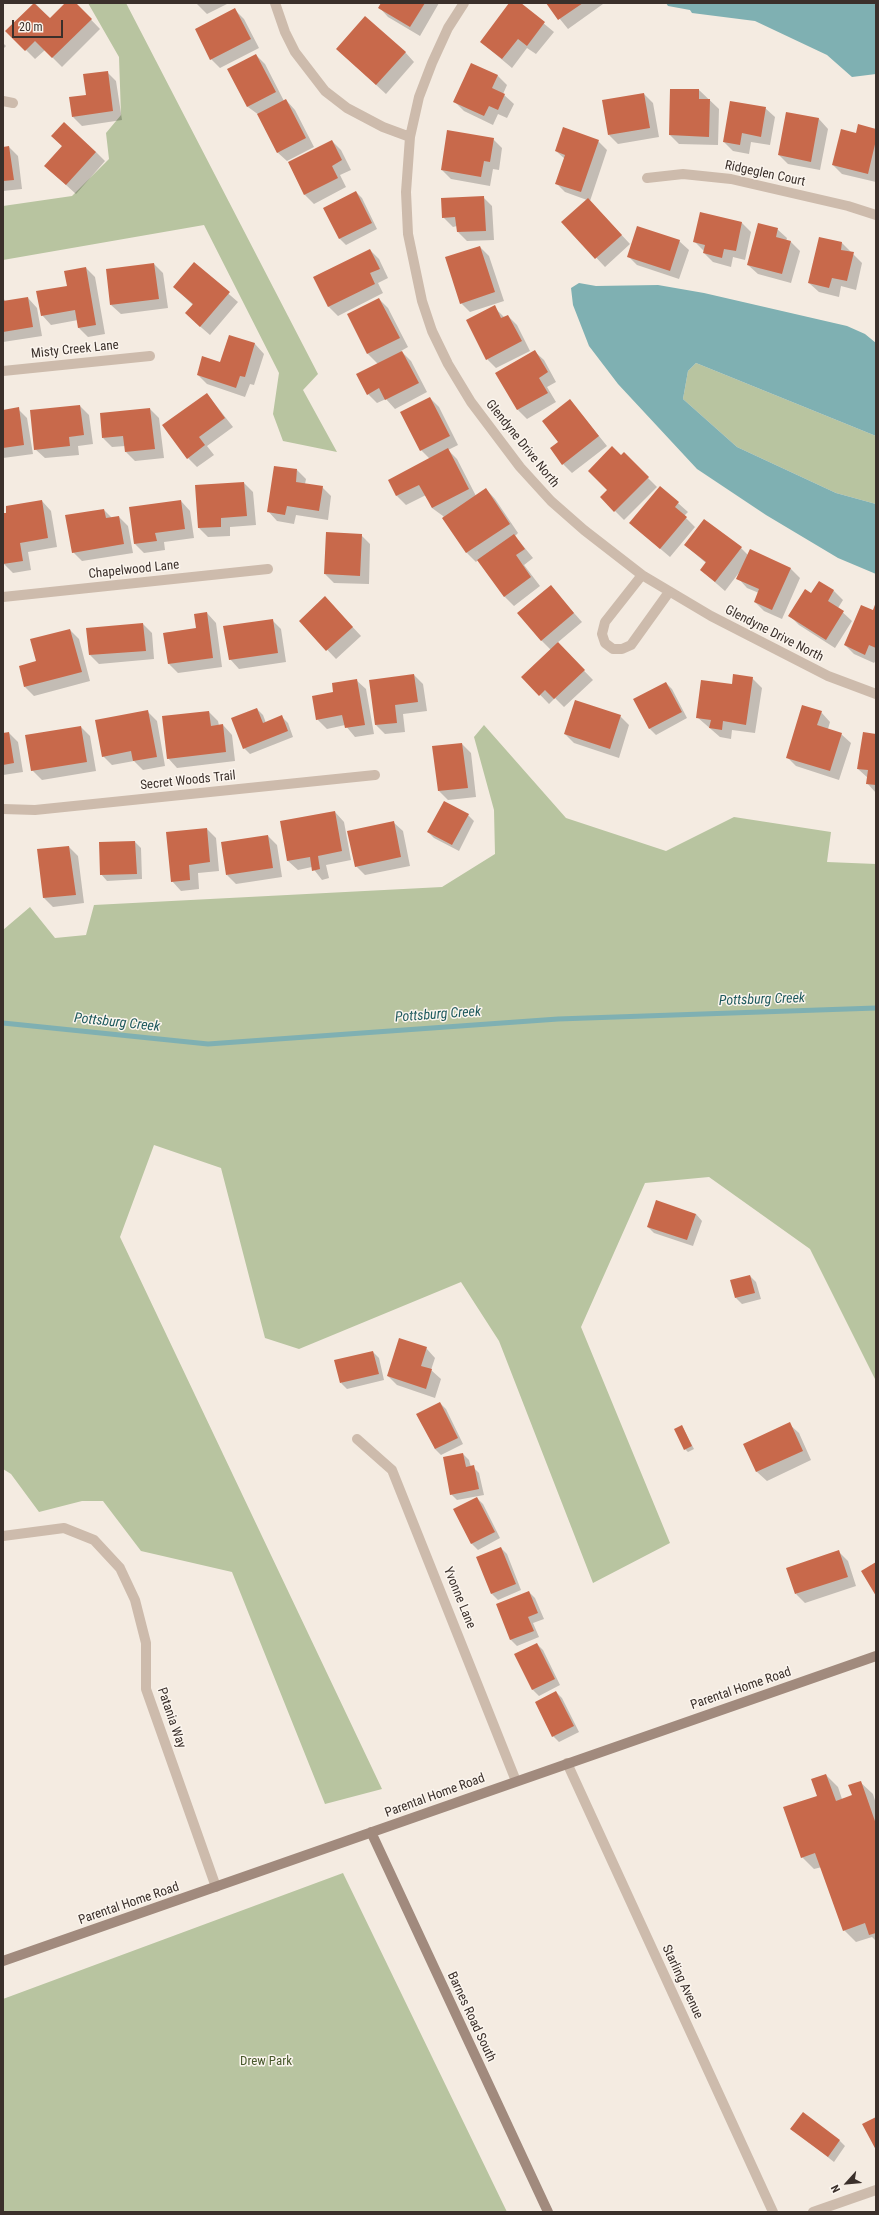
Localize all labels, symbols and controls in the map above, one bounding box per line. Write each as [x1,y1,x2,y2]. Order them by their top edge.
scale bar [14,12,65,38]
text: 20 m [19,20,43,34]
street label: Ridgeglen Court [723,158,807,190]
street label: Misty Creek Lane [30,338,120,362]
street label: Glendyne Drive North [482,397,562,491]
street label: Chapelwood Lane [88,557,180,583]
street label: Glendyne Drive North [722,602,826,666]
street label: Secret Woods Trail [139,768,237,794]
water label: Pottsburg Creek [719,990,805,1010]
water label: Pottsburg Creek [394,1004,482,1026]
water label: Pottsburg Creek [73,1010,161,1036]
street label: Yvonne Lane [440,1565,478,1631]
street label: Parental Home Road [689,1665,793,1713]
street label: Patania Way [153,1686,189,1750]
street label: Parental Home Road [383,1771,487,1821]
street label: Parental Home Road [77,1880,181,1928]
street label: Starling Avenue [658,1943,706,2021]
street label: Barnes Road South [443,1970,499,2064]
park label: Drew Park [240,2054,292,2070]
north arrow [827,2163,867,2203]
text: N [829,2183,843,2195]

